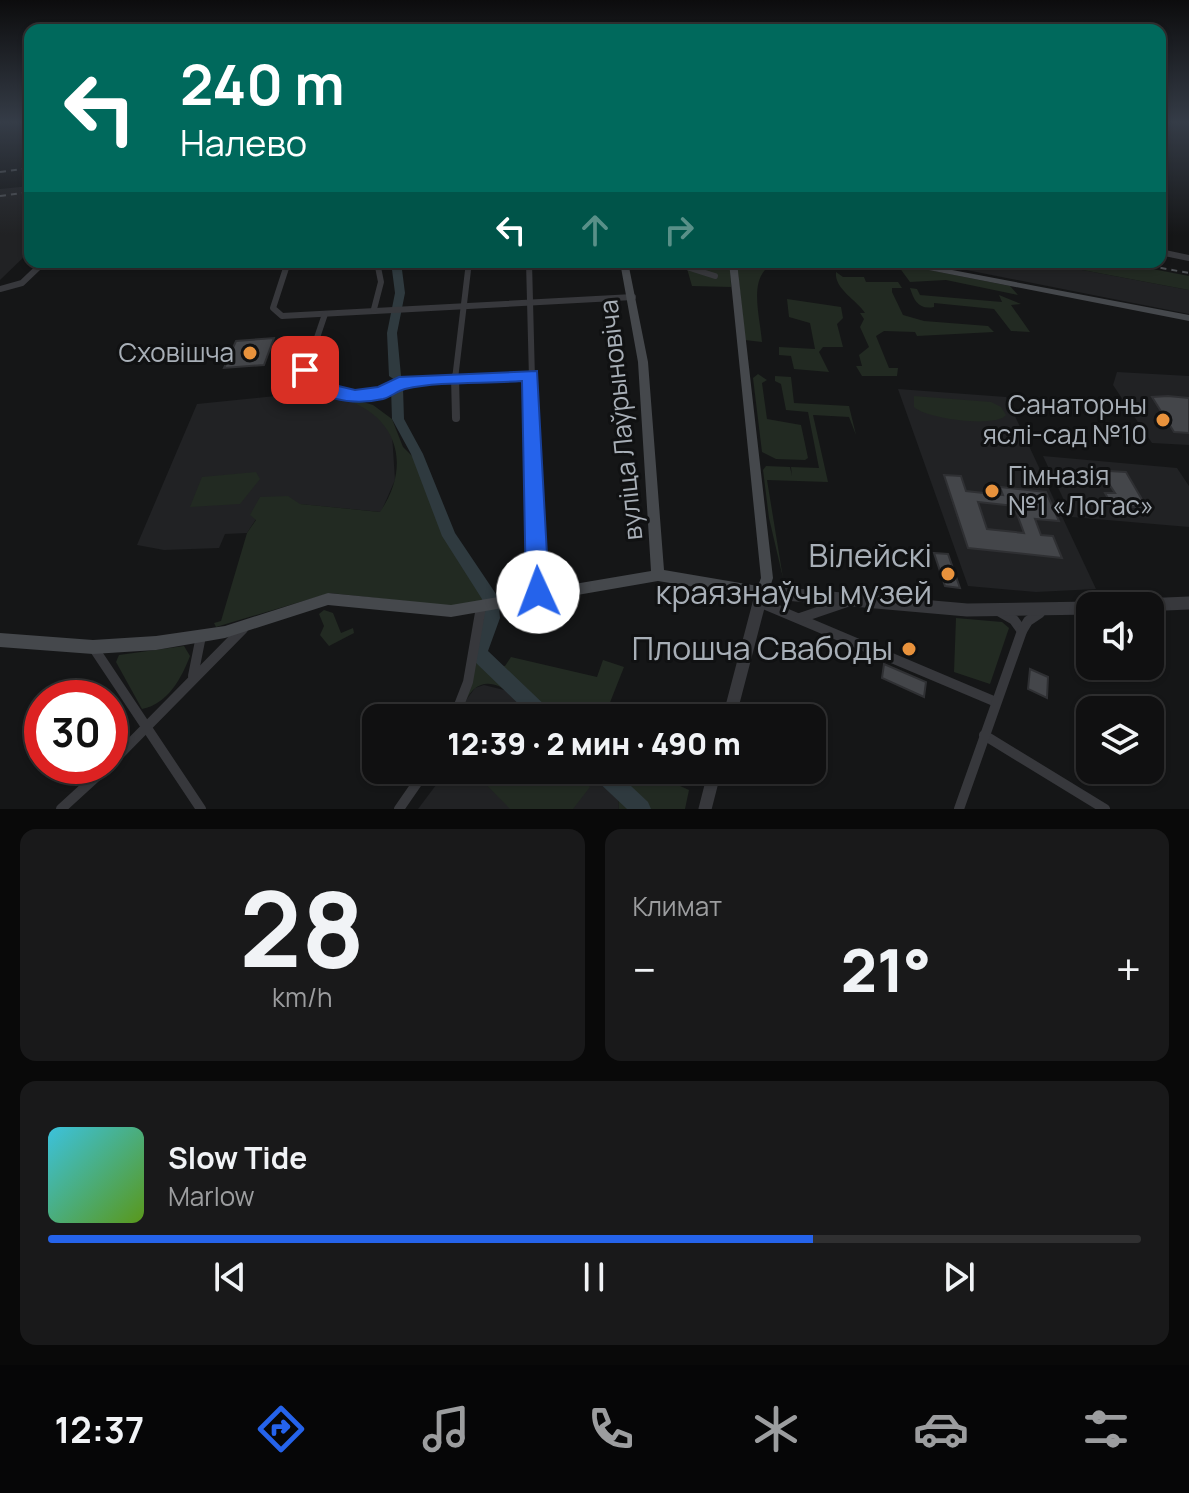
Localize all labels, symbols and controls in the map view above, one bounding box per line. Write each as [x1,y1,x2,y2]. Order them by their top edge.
text: 240 m [180,45,345,122]
icon: left [48,56,152,160]
text: Налево [180,118,307,167]
icon: left [489,208,533,252]
icon: ahead [573,208,617,252]
icon: right [657,208,701,252]
street label: вуліца Лаўрыновіча [589,298,651,542]
place label: Сховішча [119,334,234,370]
pin [271,336,339,404]
marker: Сховішча [241,344,259,362]
icon: arrive [283,348,327,392]
place label: Санаторны яслі-сад №10 [982,386,1147,452]
marker: Санаторны яслі-сад №10 [1154,411,1172,429]
place label: Гімназія №1 «Логас» [1008,457,1154,523]
marker: Гімназія №1 «Логас» [983,482,1001,500]
place label: Вілейскі краязнаўчы музей [656,533,932,614]
position arrow [496,550,580,634]
marker: Вілейскі краязнаўчы музей [939,565,957,583]
map controls [1076,592,1164,784]
button: sound [1076,592,1164,680]
place label: Плошча Свабоды [632,626,893,670]
marker: Плошча Свабоды [900,640,918,658]
speed limit sign: 30 [24,680,128,784]
button: layers [1076,696,1164,784]
text: 12:39 · 2 мин · 490 m [447,723,741,764]
text: 28 [239,856,365,998]
text: Климат [633,888,722,924]
text: 21° [841,928,931,1010]
text: − [633,939,656,999]
text: + [1116,939,1141,999]
text: km/h [272,979,332,1015]
text: Slow Tide [168,1137,307,1178]
text: Marlow [168,1178,255,1214]
icon: previous [208,1255,252,1299]
icon: pause [572,1255,616,1299]
icon: next [937,1255,981,1299]
icon: directions [253,1401,309,1457]
icon: music [418,1401,474,1457]
icon: phone [583,1401,639,1457]
icon: climate [748,1401,804,1457]
icon: car [913,1401,969,1457]
icon: filters [1078,1401,1134,1457]
text: 12:37 [55,1405,144,1454]

